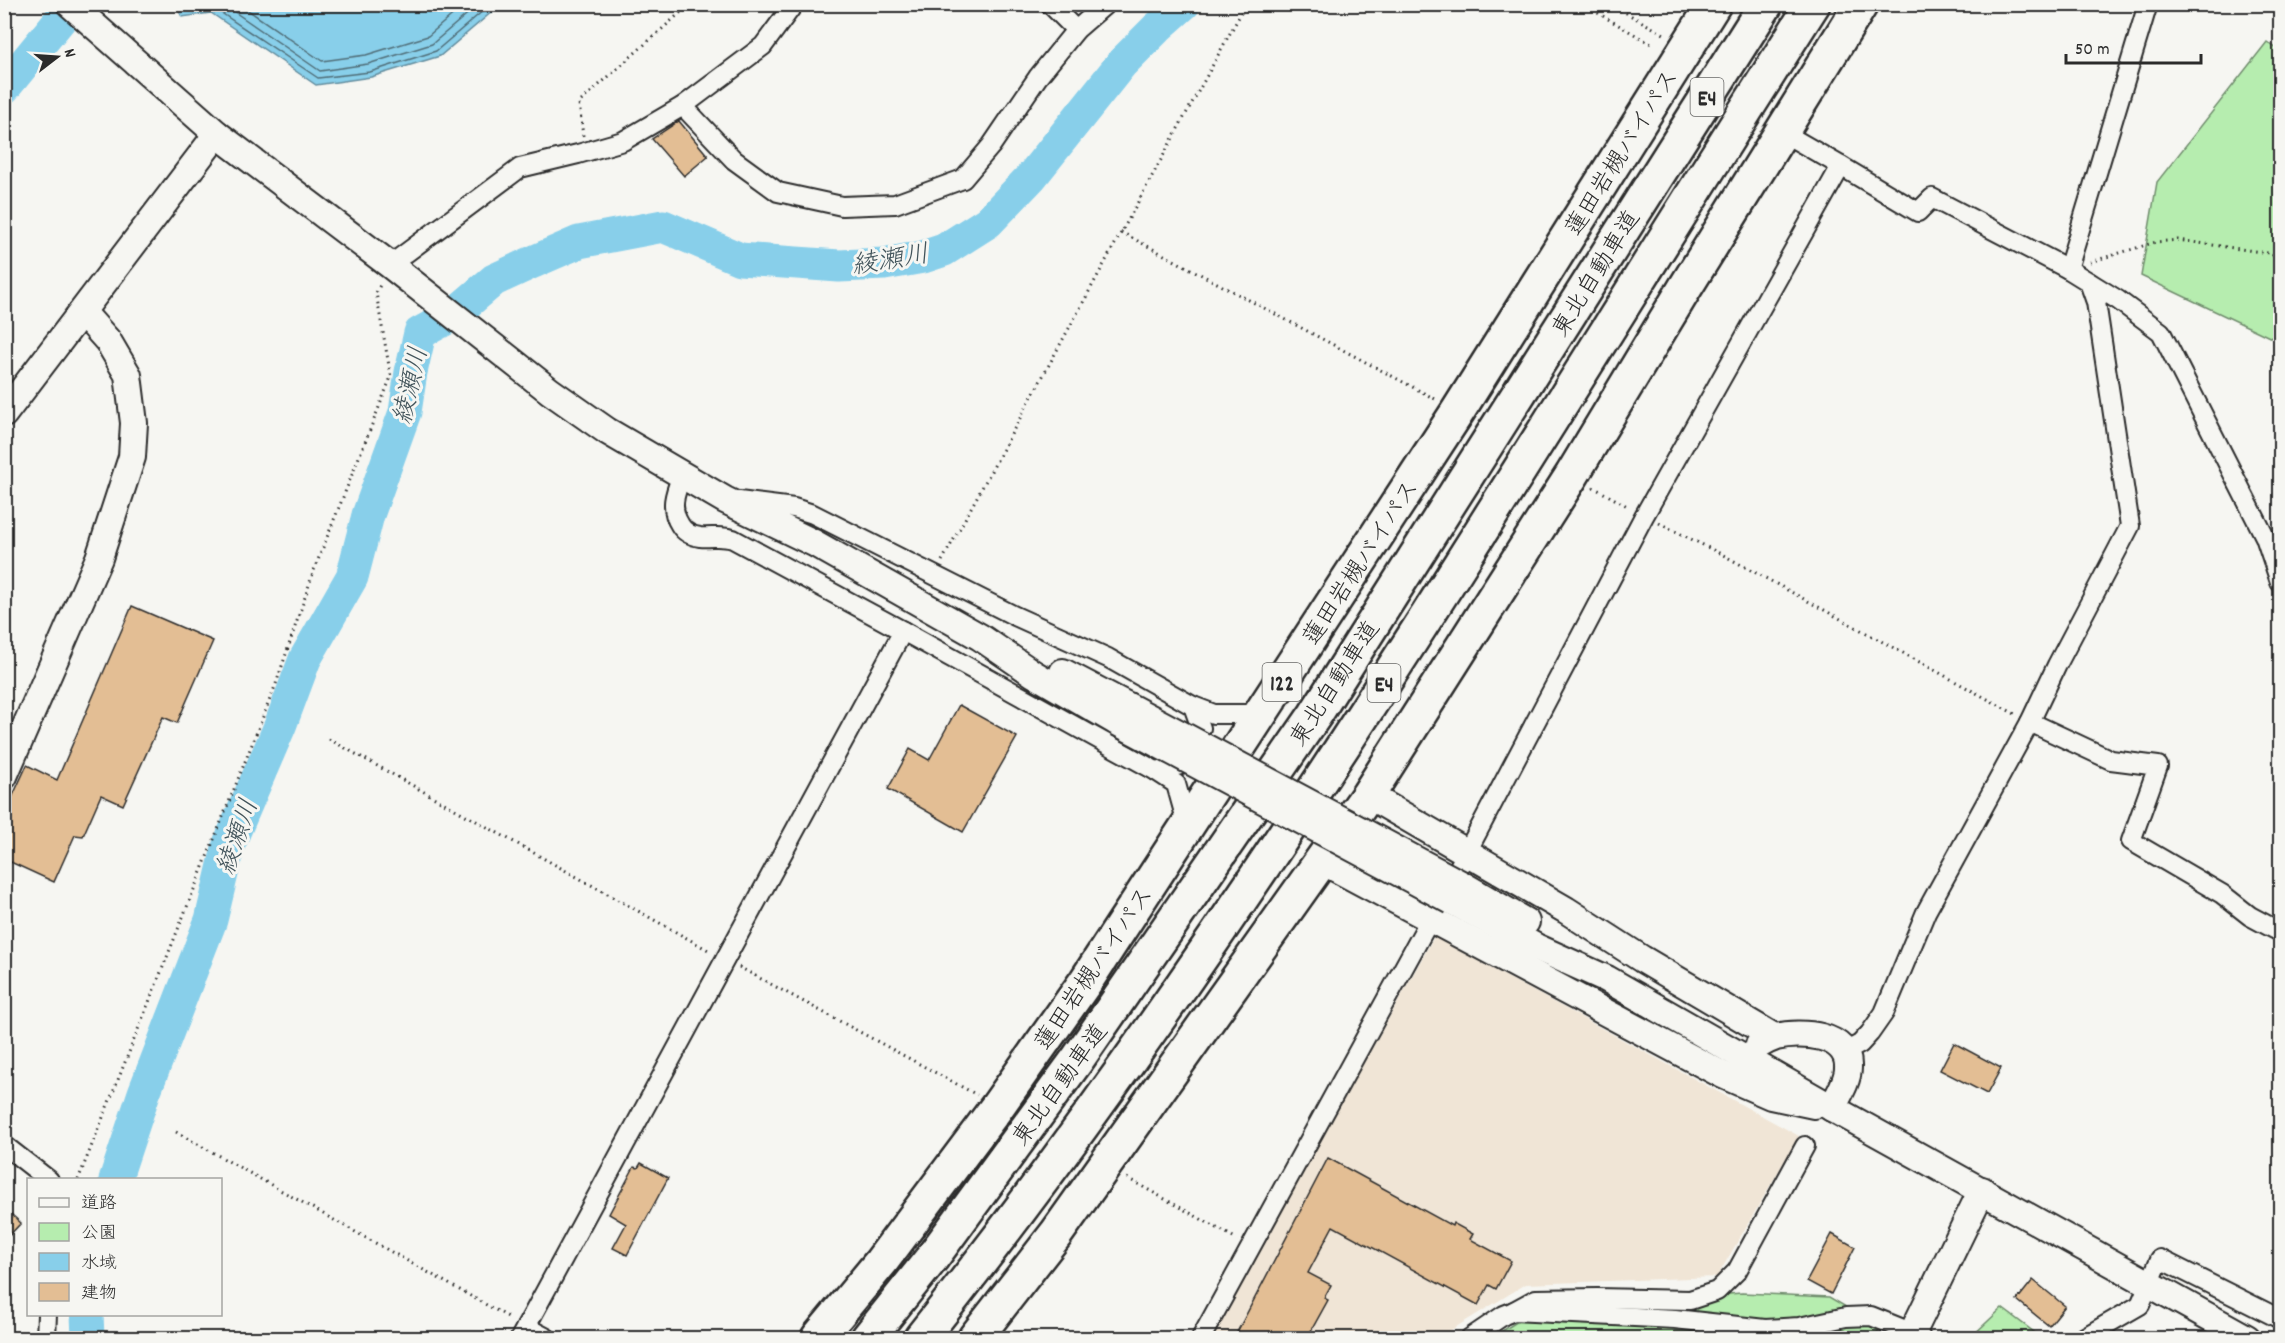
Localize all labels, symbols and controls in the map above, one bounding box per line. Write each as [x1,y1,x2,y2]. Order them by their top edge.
north arrow [27,27,87,87]
scale bar [2066,27,2201,65]
text: 50 m [2075,38,2110,63]
text: N [57,46,81,61]
street label: 蓮田岩槻バイパス [1558,63,1689,244]
road number: E4 [1690,78,1724,116]
street label: 東北自動車道 [1545,205,1650,345]
water label: 綾瀬川 [849,237,932,286]
water label: 綾瀬川 [386,344,439,428]
street label: 蓮田岩槻バイパス [1296,474,1429,653]
street label: 東北自動車道 [1283,615,1390,754]
road number: 122 [1262,663,1302,701]
road number: E4 [1368,664,1400,702]
water label: 綾瀬川 [209,794,270,880]
street label: 蓮田岩槻バイパス [1028,881,1163,1059]
street label: 東北自動車道 [1005,1018,1118,1154]
legend [27,1178,222,1316]
text: 道路 [81,1192,117,1217]
text: 公園 [81,1222,117,1247]
text: 水域 [81,1252,117,1277]
text: 建物 [81,1282,117,1307]

